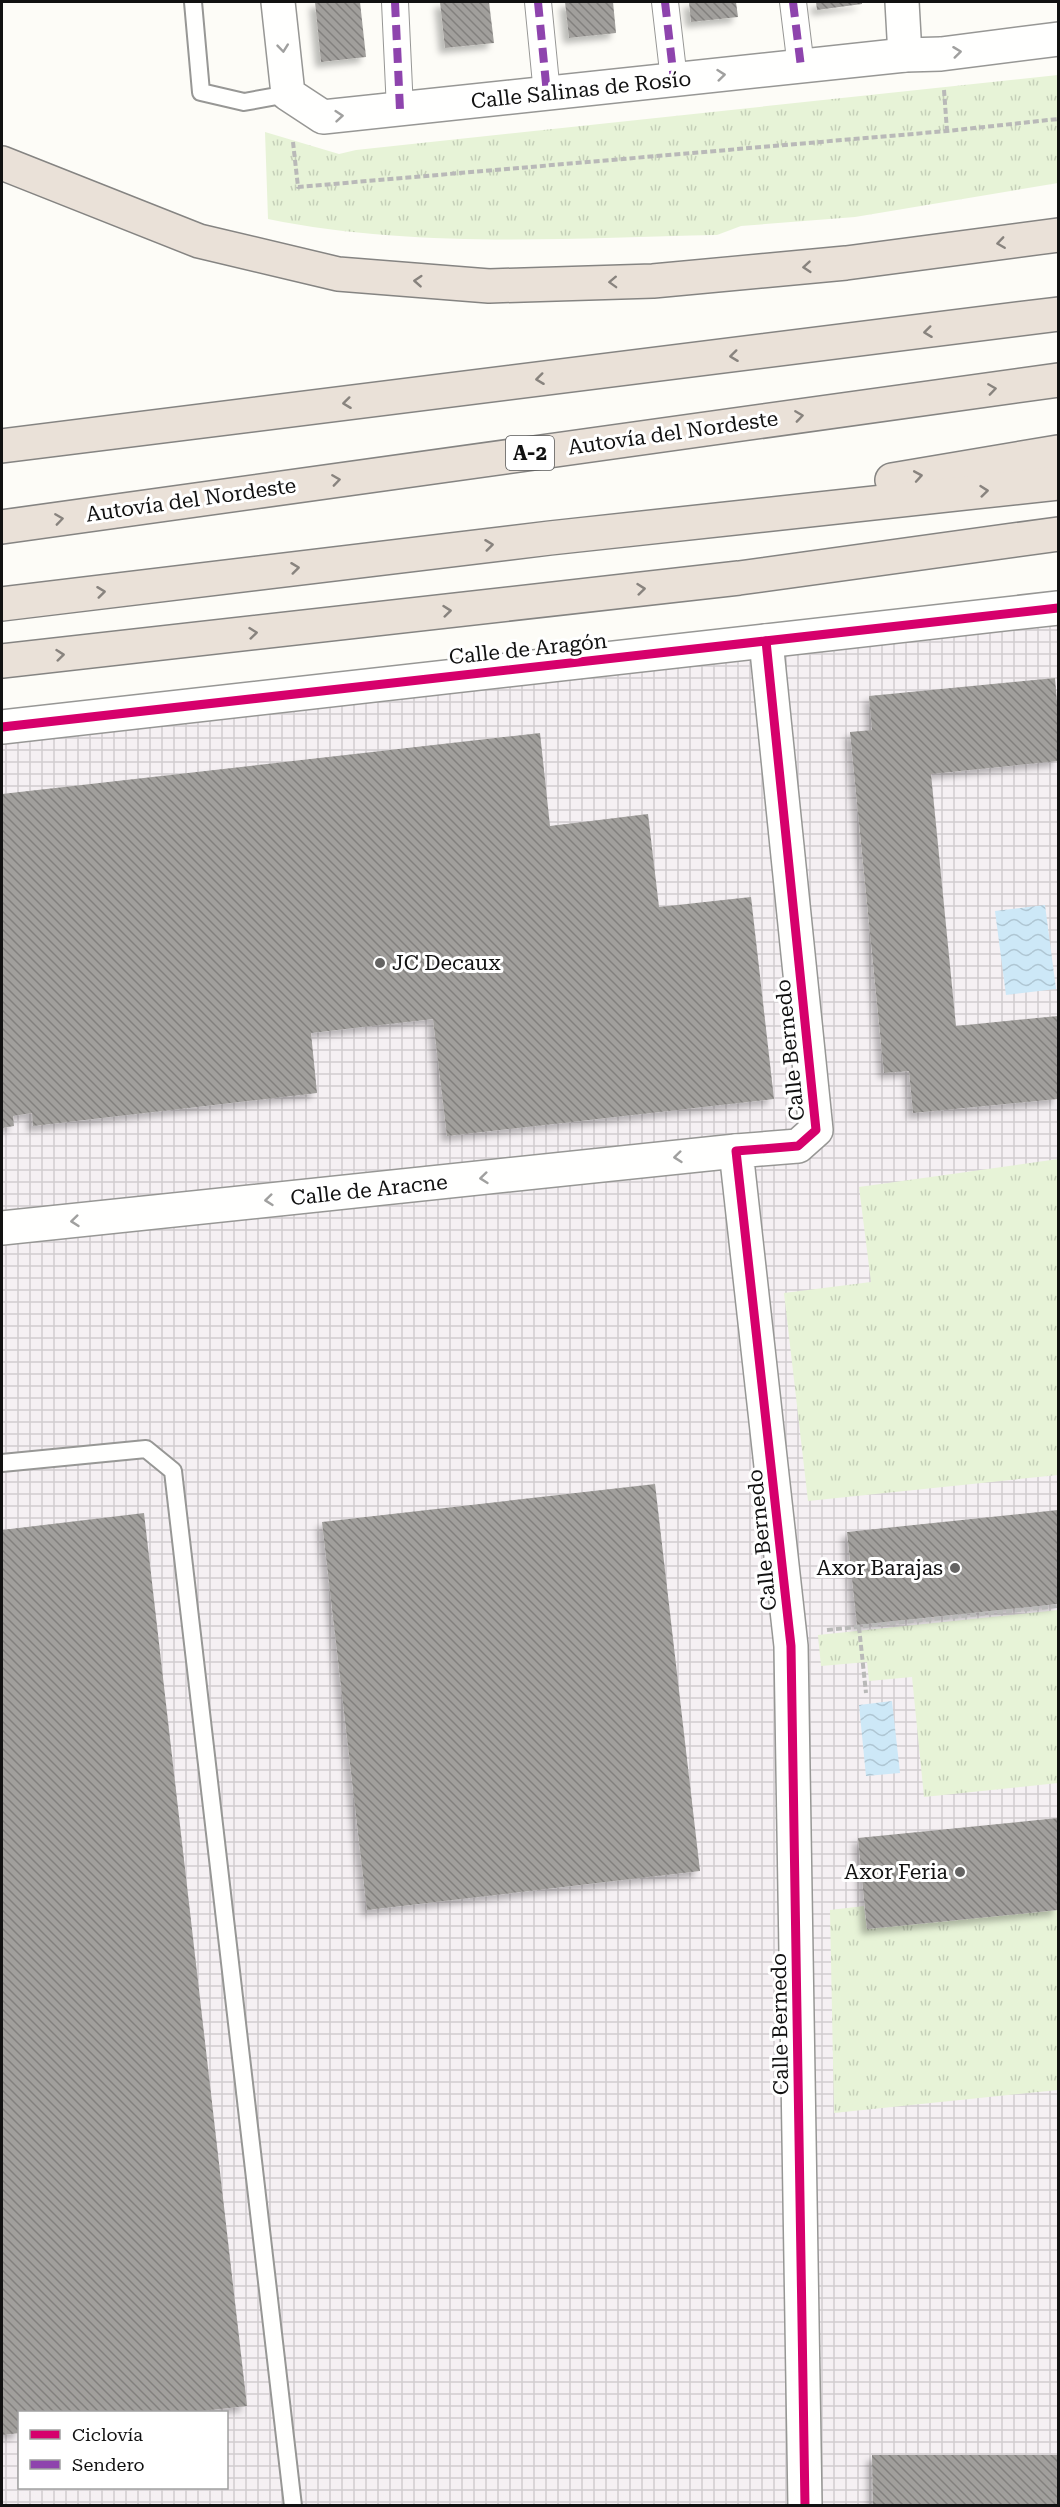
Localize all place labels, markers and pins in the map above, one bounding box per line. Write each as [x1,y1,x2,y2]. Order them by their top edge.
place label: JC Decaux [392,951,501,975]
marker: JC Decaux [373,956,387,970]
place label: Axor Barajas [816,1556,943,1580]
marker: Axor Barajas [948,1561,962,1575]
place label: Axor Feria [844,1860,949,1884]
marker: Axor Feria [953,1865,967,1879]

